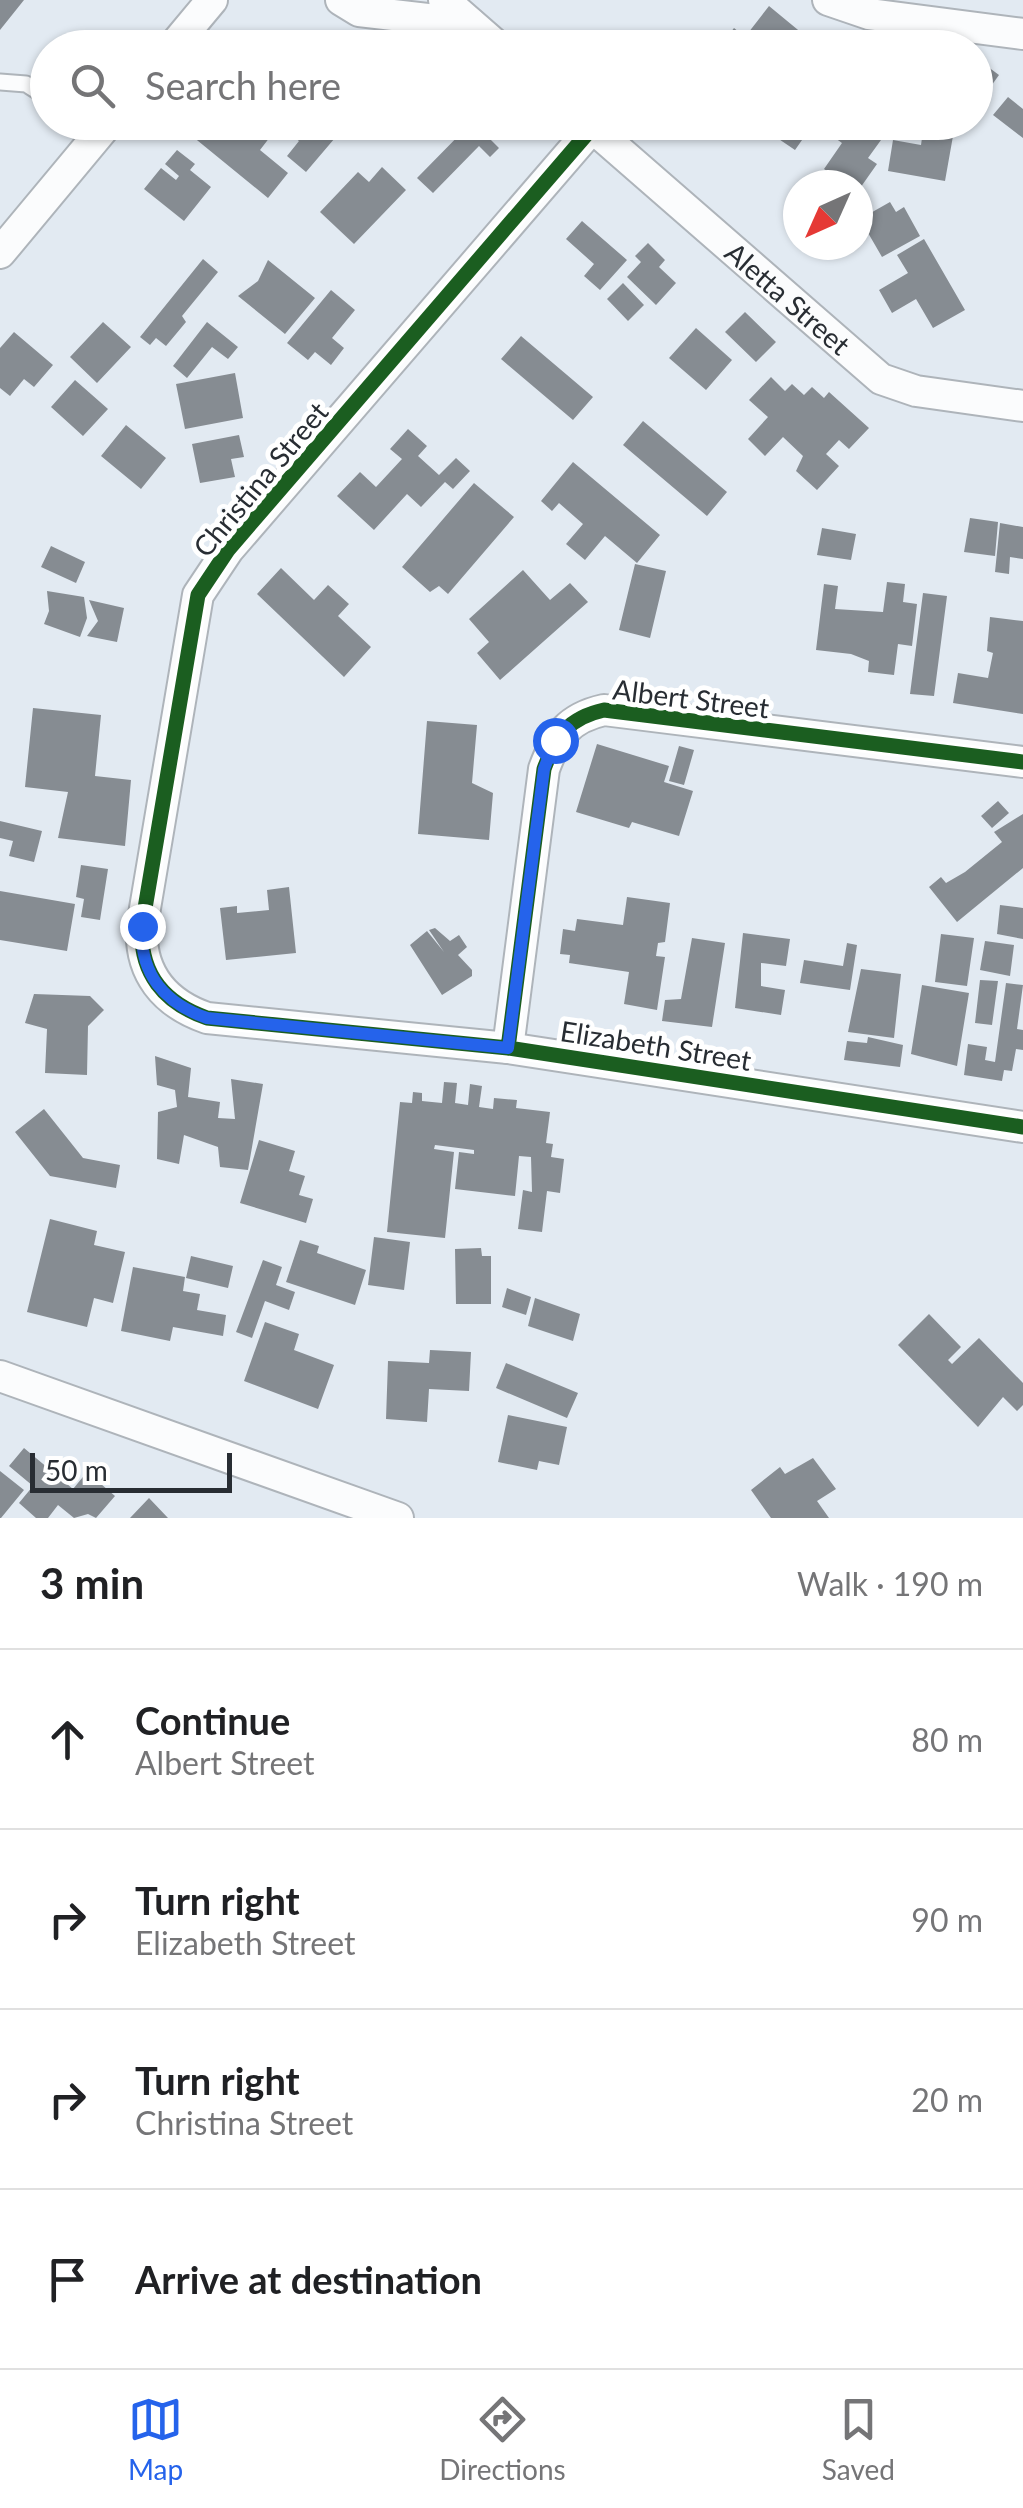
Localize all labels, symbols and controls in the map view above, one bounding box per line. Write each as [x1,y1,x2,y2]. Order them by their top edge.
search box [30,30,993,140]
icon: search [65,58,120,113]
text: Search here [145,62,341,108]
north arrow [783,170,873,260]
street label: Aletta Street [719,235,857,362]
street label: Christina Street [186,395,334,563]
street label: Albert Street [611,672,771,724]
route start [533,718,579,764]
route end [120,904,166,950]
street label: Elizabeth Street [558,1013,754,1077]
scale bar [30,1448,232,1492]
text: 50 m [45,1453,108,1487]
text: 3 min [40,1558,144,1608]
text: Walk · 190 m [797,1564,983,1603]
text: Continue [135,1697,290,1743]
icon: ahead [40,1712,95,1767]
text: 80 m [911,1720,983,1759]
text: Albert Street [135,1743,315,1782]
text: Turn right [135,1877,300,1923]
icon: right [40,1892,95,1947]
text: 90 m [911,1900,983,1939]
text: Elizabeth Street [135,1923,355,1962]
text: Turn right [135,2057,300,2103]
icon: right [40,2072,95,2127]
text: 20 m [911,2080,983,2119]
text: Christina Street [135,2103,353,2142]
icon: arrive [40,2252,95,2307]
text: Arrive at destination [135,2256,482,2302]
tab: Map [128,2392,183,2486]
tab: Directions [439,2392,566,2486]
tab: Saved [822,2392,895,2486]

